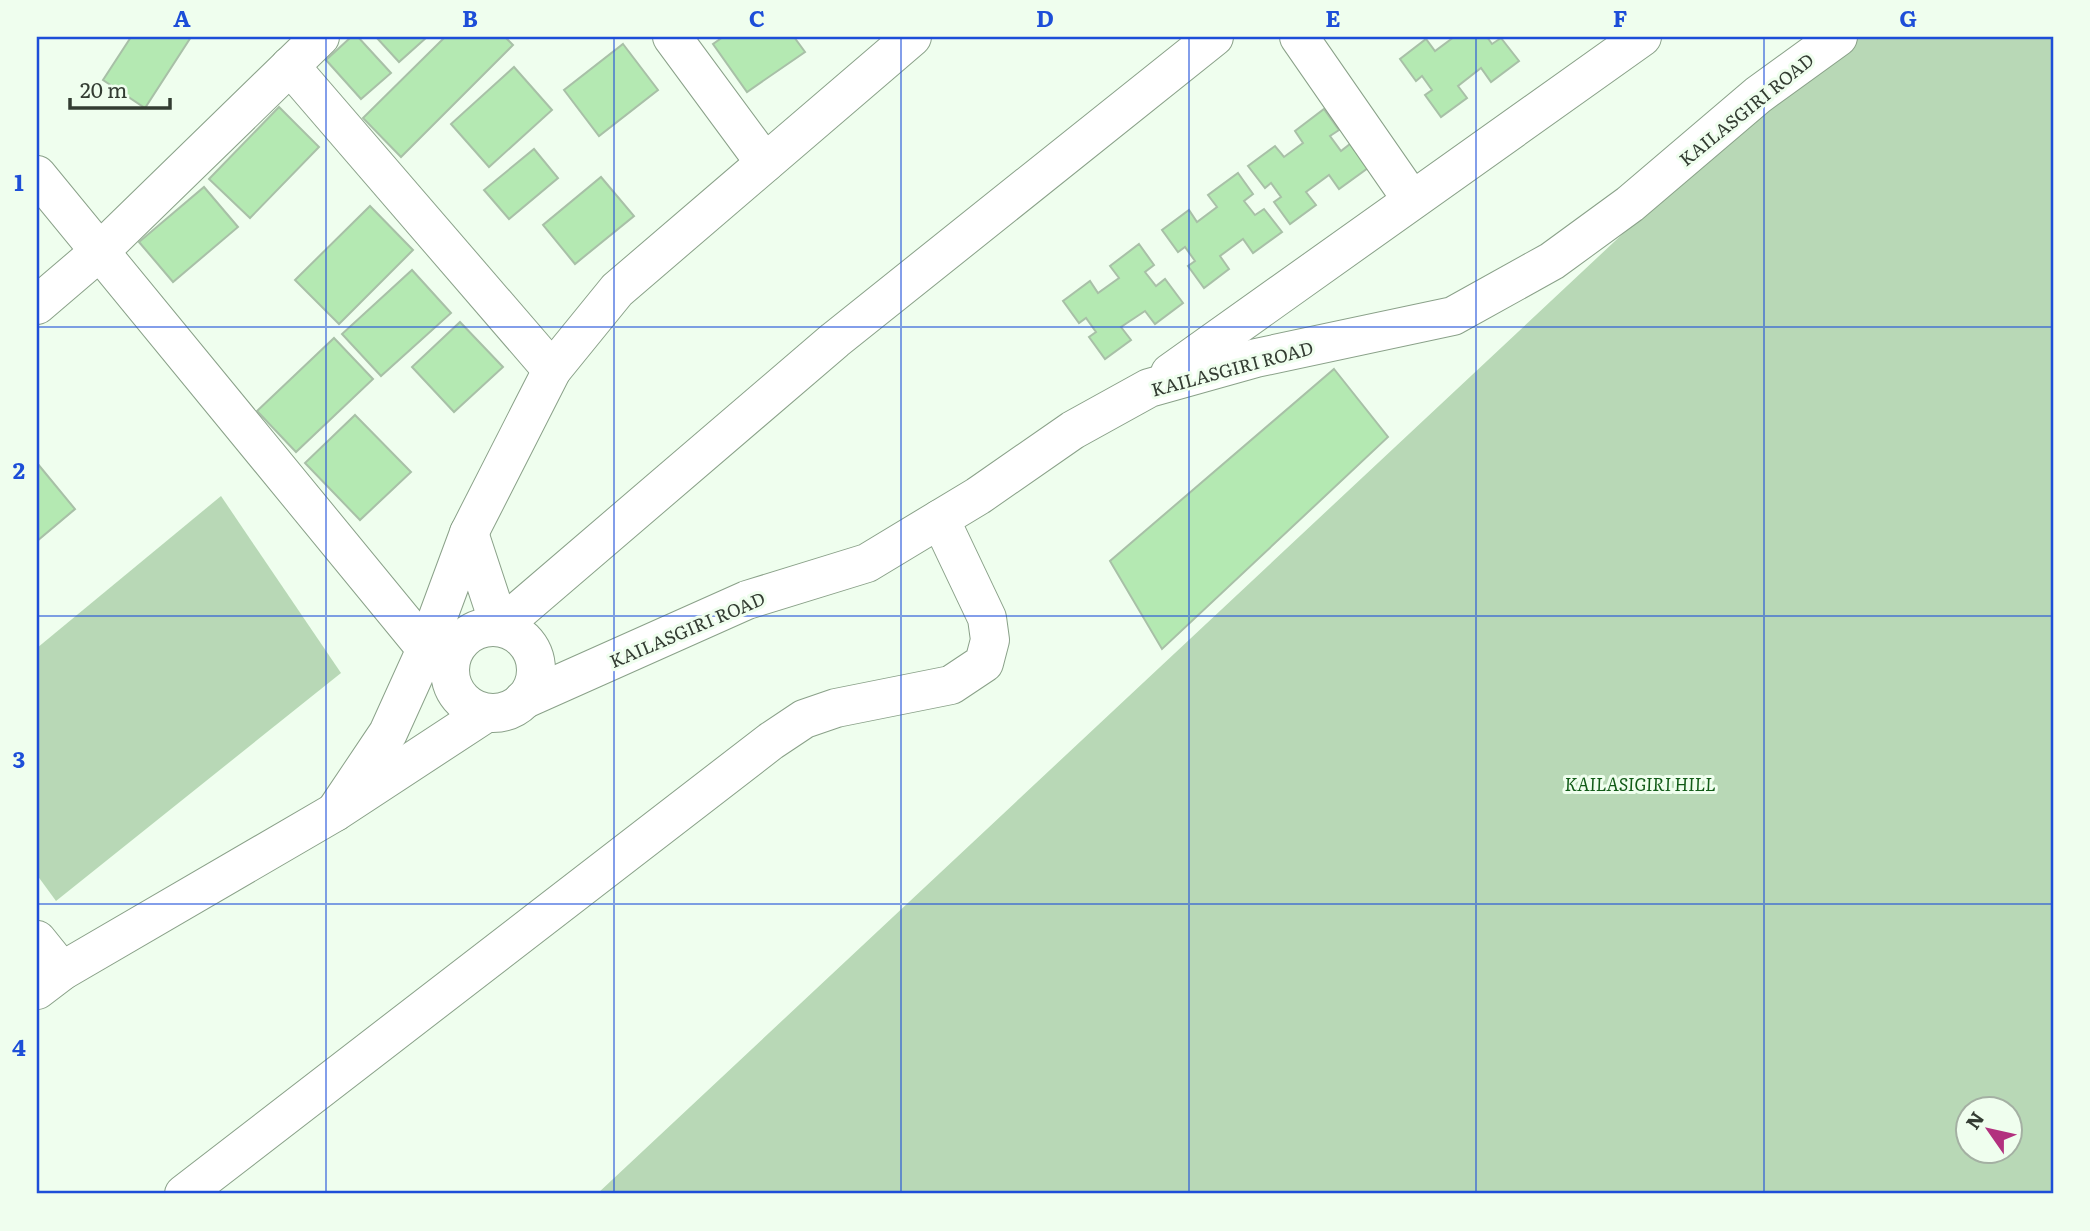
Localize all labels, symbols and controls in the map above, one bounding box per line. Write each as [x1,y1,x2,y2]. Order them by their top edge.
text: A [173,0,191,34]
text: B [462,0,478,34]
text: C [749,0,765,34]
text: D [1036,0,1054,34]
text: E [1325,0,1341,34]
text: F [1613,0,1628,34]
text: G [1899,0,1917,34]
street label: KAILASGIRI ROAD [1673,46,1819,172]
scale bar [70,66,170,110]
text: 20 m [80,73,127,104]
text: 1 [14,164,24,198]
street label: KAILASGIRI ROAD [1148,333,1316,403]
text: 2 [13,452,25,486]
street label: KAILASGIRI ROAD [605,584,769,674]
text: 3 [13,741,25,775]
park label: KAILASIGIRI HILL [1565,770,1715,797]
text: 4 [12,1029,26,1063]
north arrow [1954,1094,2024,1164]
text: N [1958,1105,1990,1134]

